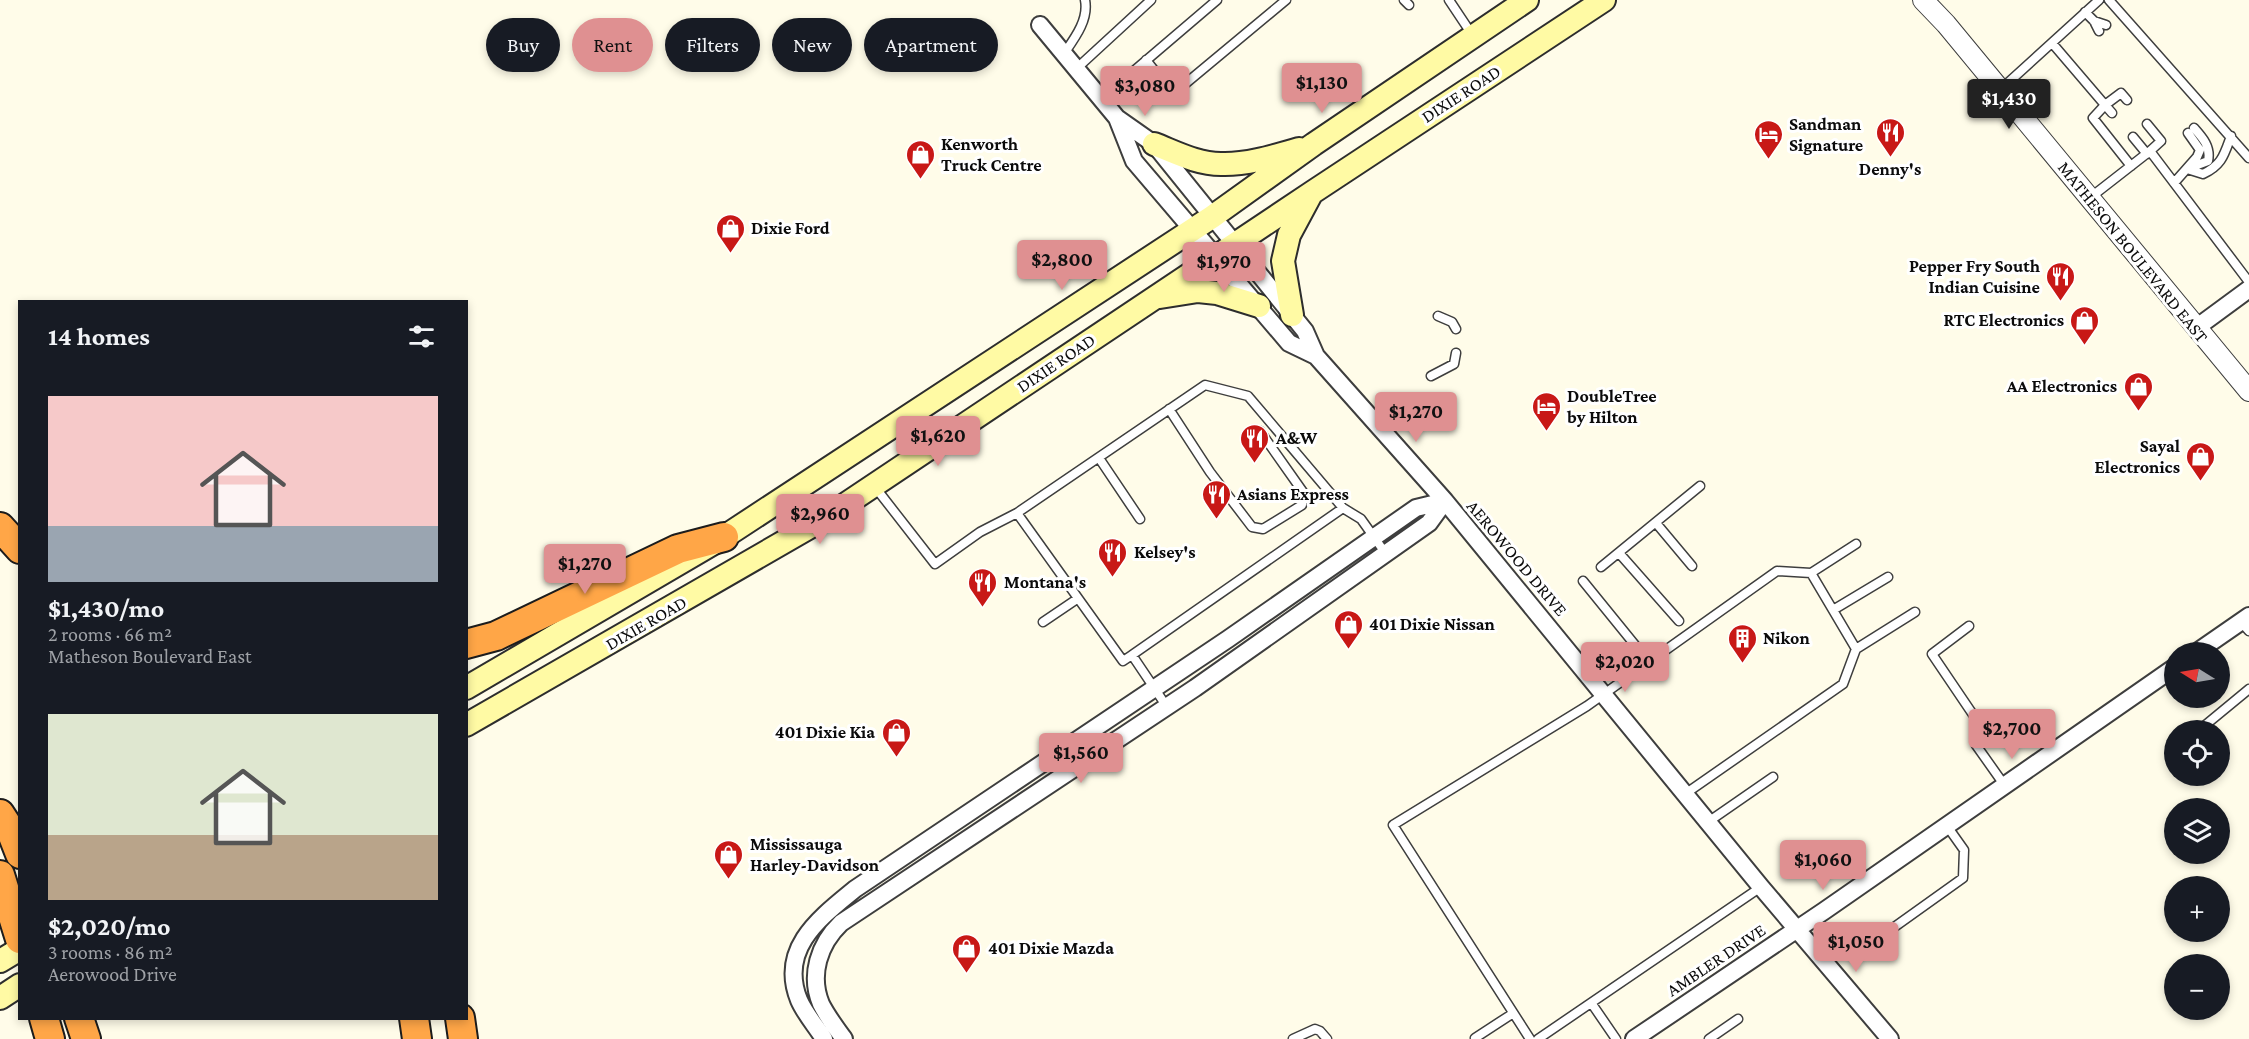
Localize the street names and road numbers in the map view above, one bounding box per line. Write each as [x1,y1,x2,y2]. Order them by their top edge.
street label: DIXIE ROAD [1418,61,1504,127]
street label: MATHESON BOULEVARD EAST [2054,158,2212,347]
street label: DIXIE ROAD [1013,329,1099,397]
street label: AEROWOOD DRIVE [1463,496,1571,620]
street label: DIXIE ROAD [602,592,690,654]
street label: AMBLER DRIVE [1663,920,1769,1000]

